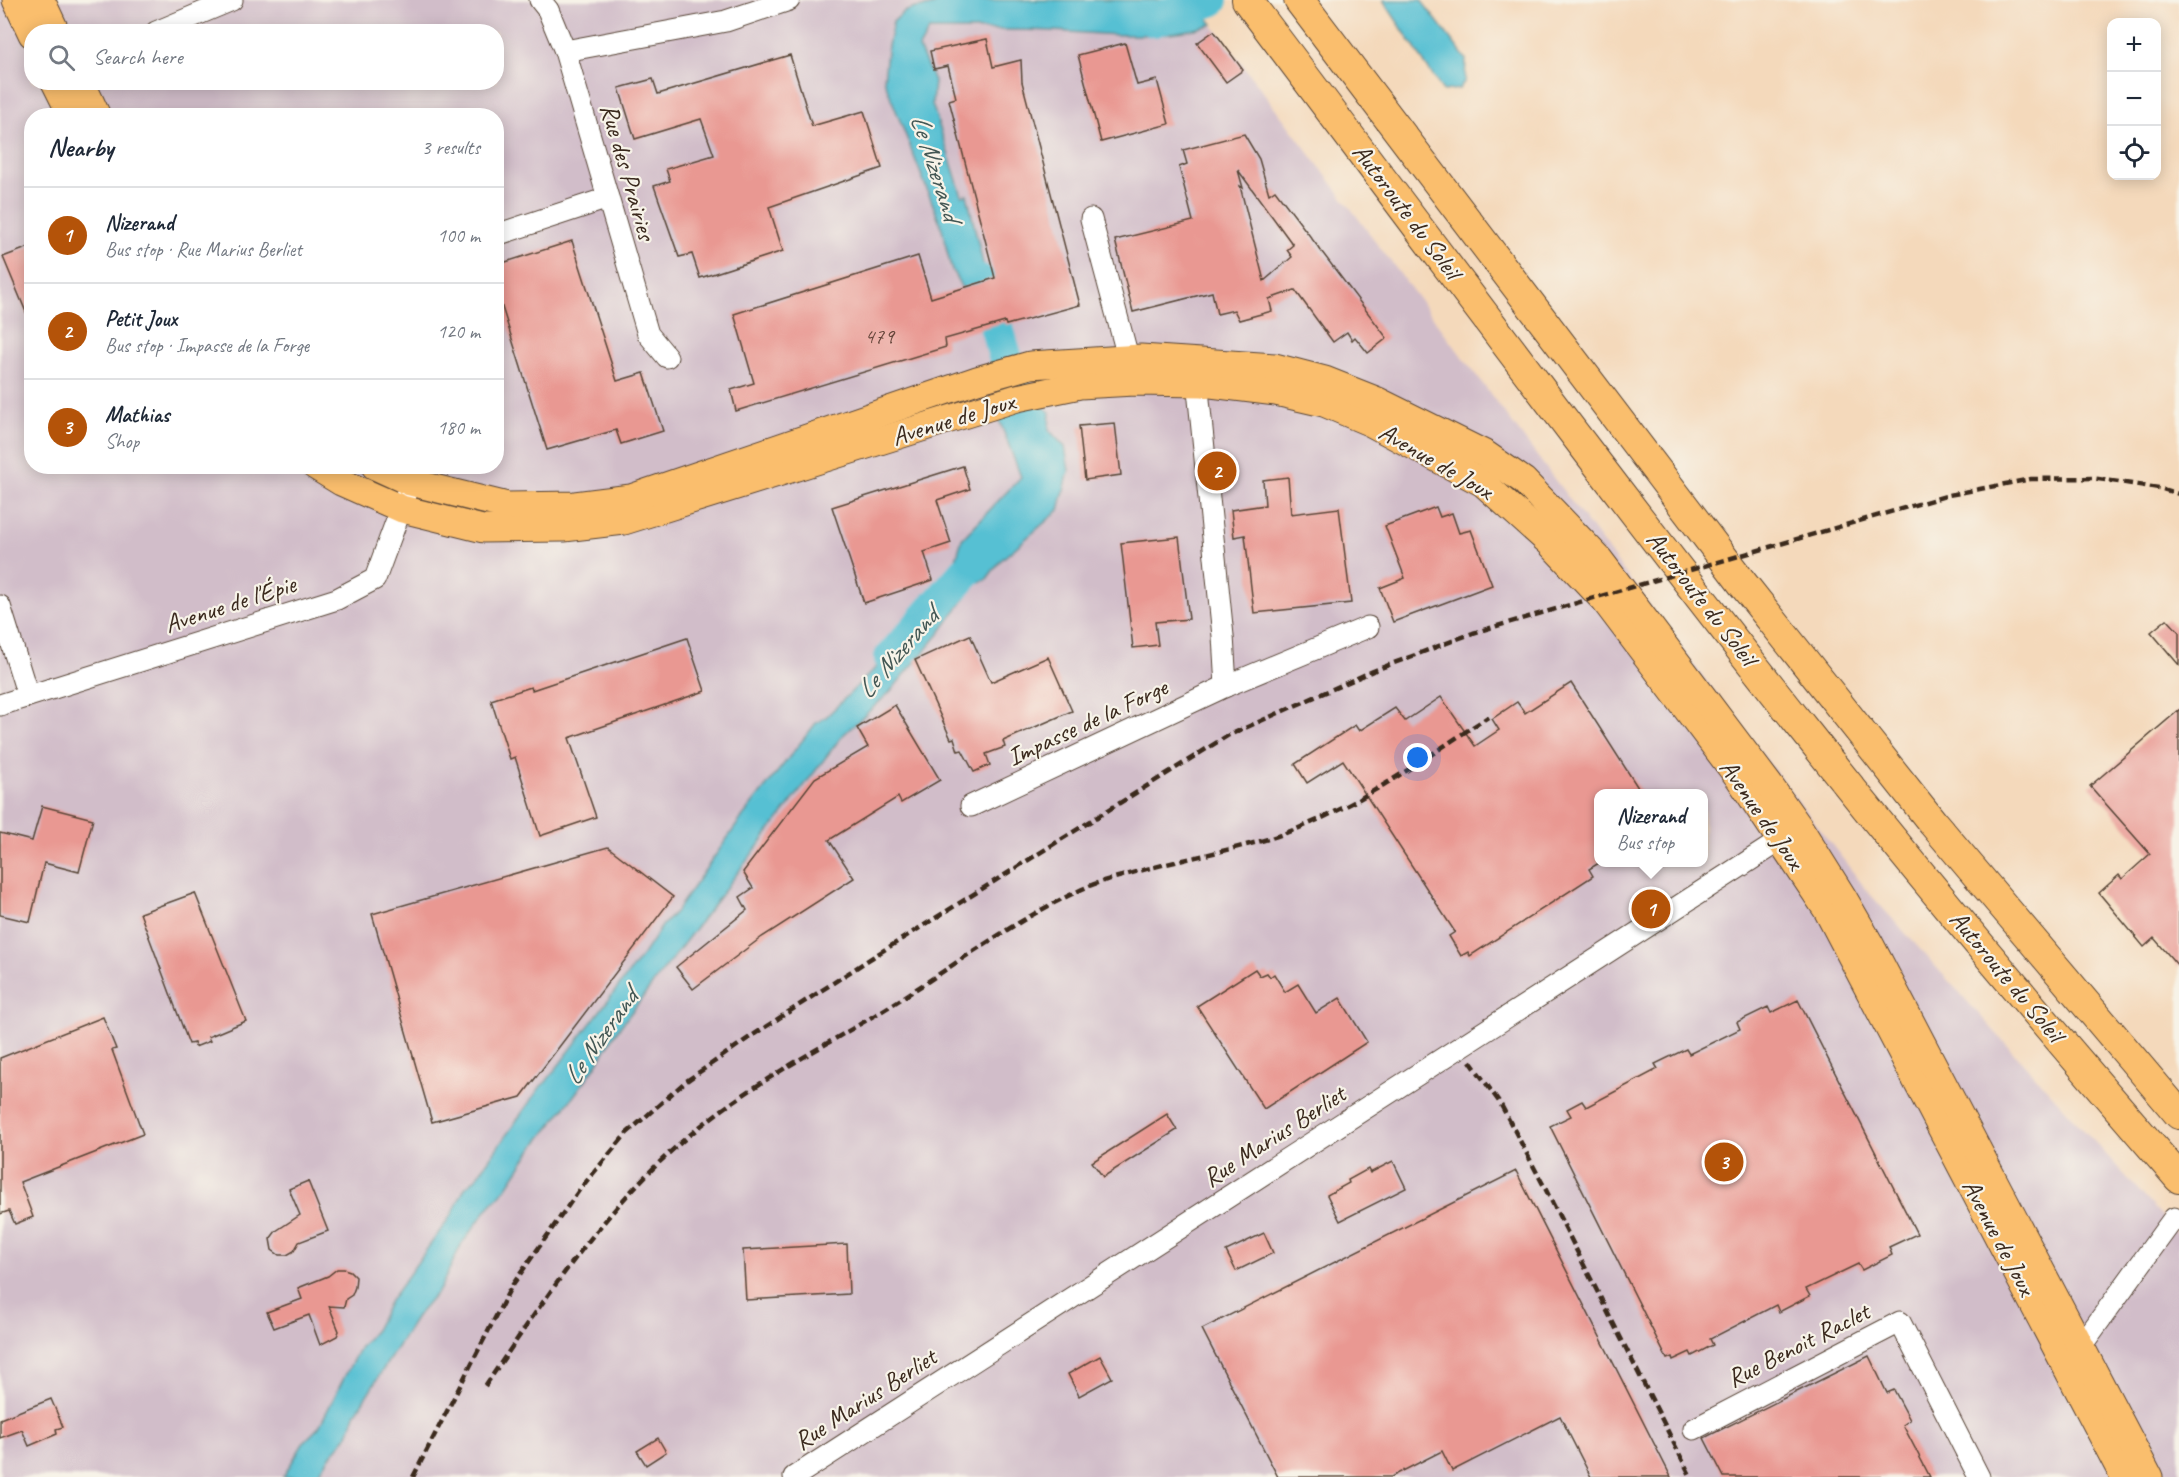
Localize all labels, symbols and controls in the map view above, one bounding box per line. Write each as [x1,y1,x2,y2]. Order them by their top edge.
map controls [2107,18,2161,180]
button: + [2107,18,2161,72]
search box [24,24,504,90]
icon: search [45,41,78,74]
text: Search here [93,43,183,71]
button: − [2107,72,2161,126]
street label: Rue des Prairies [593,100,664,246]
water label: Le Nizerand [903,110,972,232]
button: locate [2107,126,2161,180]
text: Nearby [48,131,113,164]
text: 3 results [421,135,480,160]
street label: Autoroute du Soleil [1345,137,1472,289]
text: Nizerand [105,209,174,237]
text: 1 [63,223,72,248]
text: 100 m [437,223,480,248]
text: Bus stop · Rue Marius Berliet [105,237,302,262]
text: Petit Joux [105,305,177,333]
text: 2 [63,319,72,344]
text: 120 m [437,319,480,344]
house number: 479 [864,322,896,350]
text: Bus stop · Impasse de la Forge [105,333,309,358]
street label: Avenue de Joux [888,384,1020,453]
text: Mathias [105,401,170,429]
text: 3 [63,415,72,440]
text: 180 m [437,415,480,440]
street label: Avenue de Joux [1373,415,1501,508]
text: Shop [105,429,139,454]
pin: 2 [1198,448,1236,494]
street label: Autoroute du Soleil [1639,524,1768,675]
street label: Avenue de l'Épie [160,567,301,641]
water label: Le Nizerand [849,594,951,705]
street label: Impasse de la Forge [1002,670,1174,774]
your location [1403,743,1432,772]
street label: Avenue de Joux [1712,753,1813,877]
popup [1594,789,1708,867]
text: Nizerand [1617,802,1685,830]
text: Bus stop [1617,830,1674,855]
pin: 1 [1632,886,1670,932]
street label: Autoroute du Soleil [1942,904,2074,1052]
water label: Le Nizerand [555,976,650,1091]
street label: Rue Marius Berliet [1196,1076,1354,1194]
pin: 3 [1704,1140,1744,1184]
street label: Avenue de Joux [1955,1173,2044,1303]
street label: Rue Benoit Raclet [1721,1294,1877,1395]
street label: Rue Marius Berliet [787,1339,945,1457]

